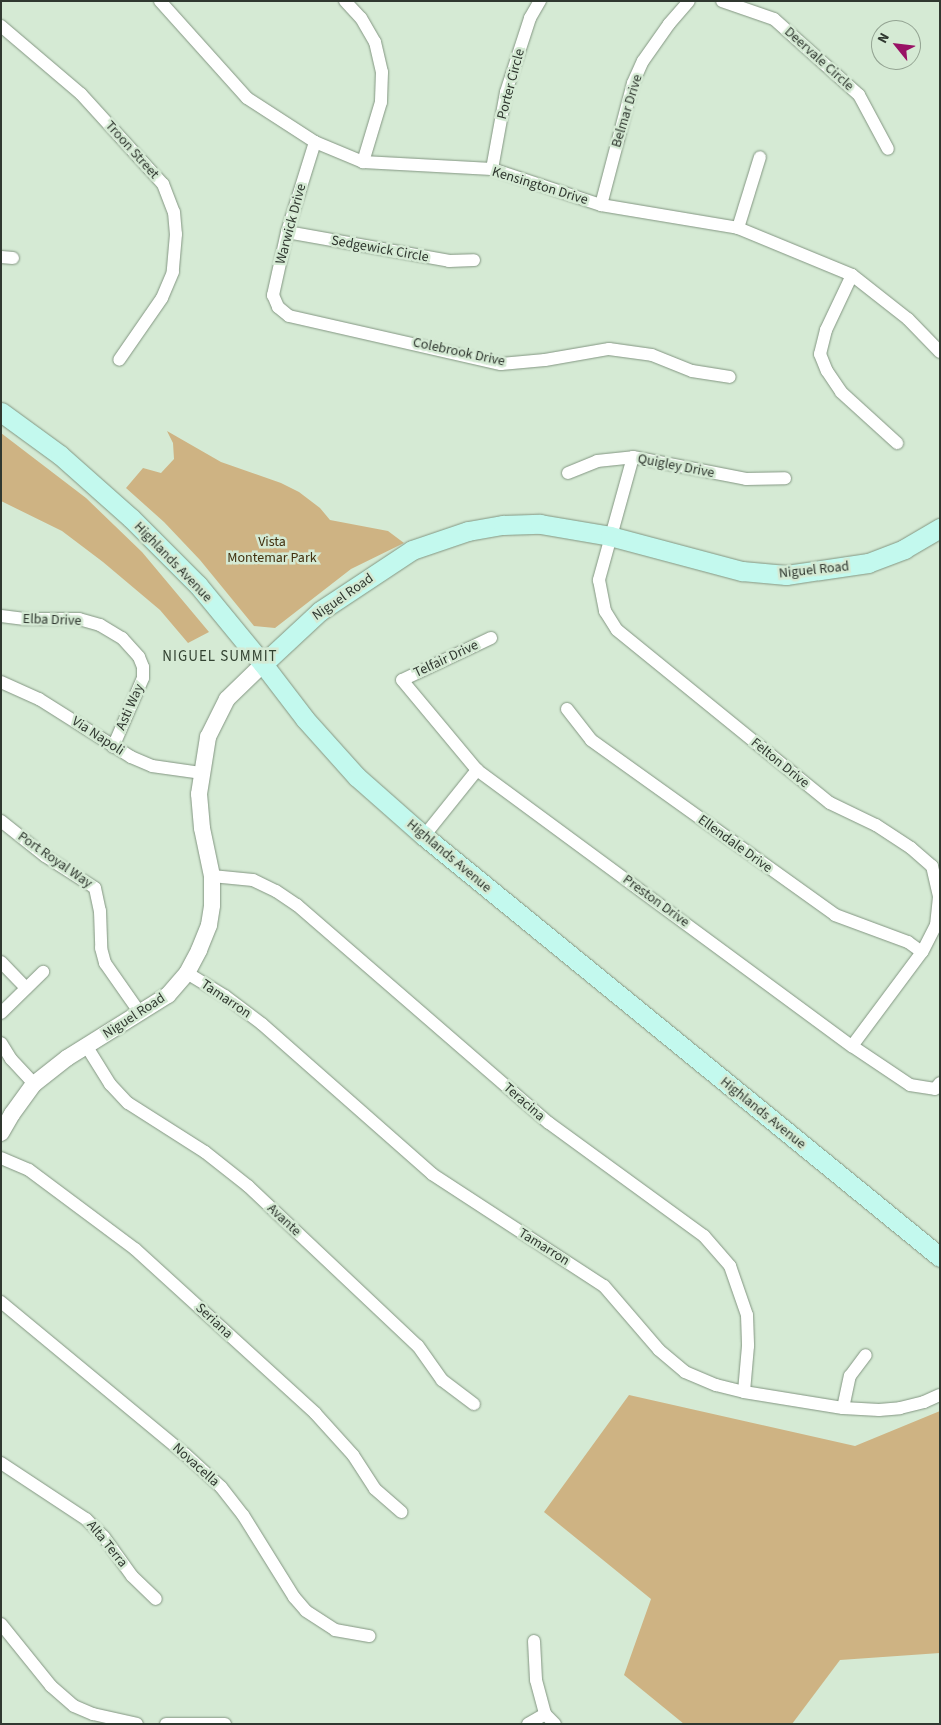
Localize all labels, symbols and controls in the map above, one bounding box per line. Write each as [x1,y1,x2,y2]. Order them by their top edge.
north arrow [871,20,921,70]
street label: Deervale Circle [781,24,857,94]
text: N [873,29,895,47]
street label: Porter Circle [494,47,528,121]
street label: Belmar Drive [608,72,646,150]
street label: Troon Street [102,118,162,182]
street label: Kensington Drive [490,163,590,209]
street label: Warwick Drive [272,182,310,266]
street label: Sedgewick Circle [330,232,430,266]
street label: Colebrook Drive [411,334,507,370]
street label: Quigley Drive [636,450,716,482]
street label: Highlands Avenue [130,518,216,606]
park label: Vista Montemar Park [227,534,317,566]
street label: Niguel Road [778,558,850,582]
street label: Niguel Road [309,570,377,624]
street label: Elba Drive [22,611,82,629]
street label: Telfair Drive [411,637,481,681]
district label: NIGUEL SUMMIT [161,648,279,666]
street label: Asti Way [112,681,148,733]
street label: Via Napoli [69,713,127,759]
street label: Felton Drive [747,734,813,792]
street label: Ellendale Drive [695,811,775,877]
street label: Highlands Avenue [403,816,495,896]
street label: Port Royal Way [15,828,95,892]
street label: Preston Drive [619,871,693,931]
street label: Tamarron [198,976,254,1022]
street label: Niguel Road [100,990,168,1042]
street label: Highlands Avenue [717,1073,809,1153]
street label: Teracina [500,1079,548,1125]
street label: Avante [264,1200,304,1240]
street label: Tamarron [515,1225,573,1269]
street label: Seriana [192,1300,236,1342]
street label: Novacella [169,1440,223,1490]
street label: Alta Terra [83,1517,131,1571]

